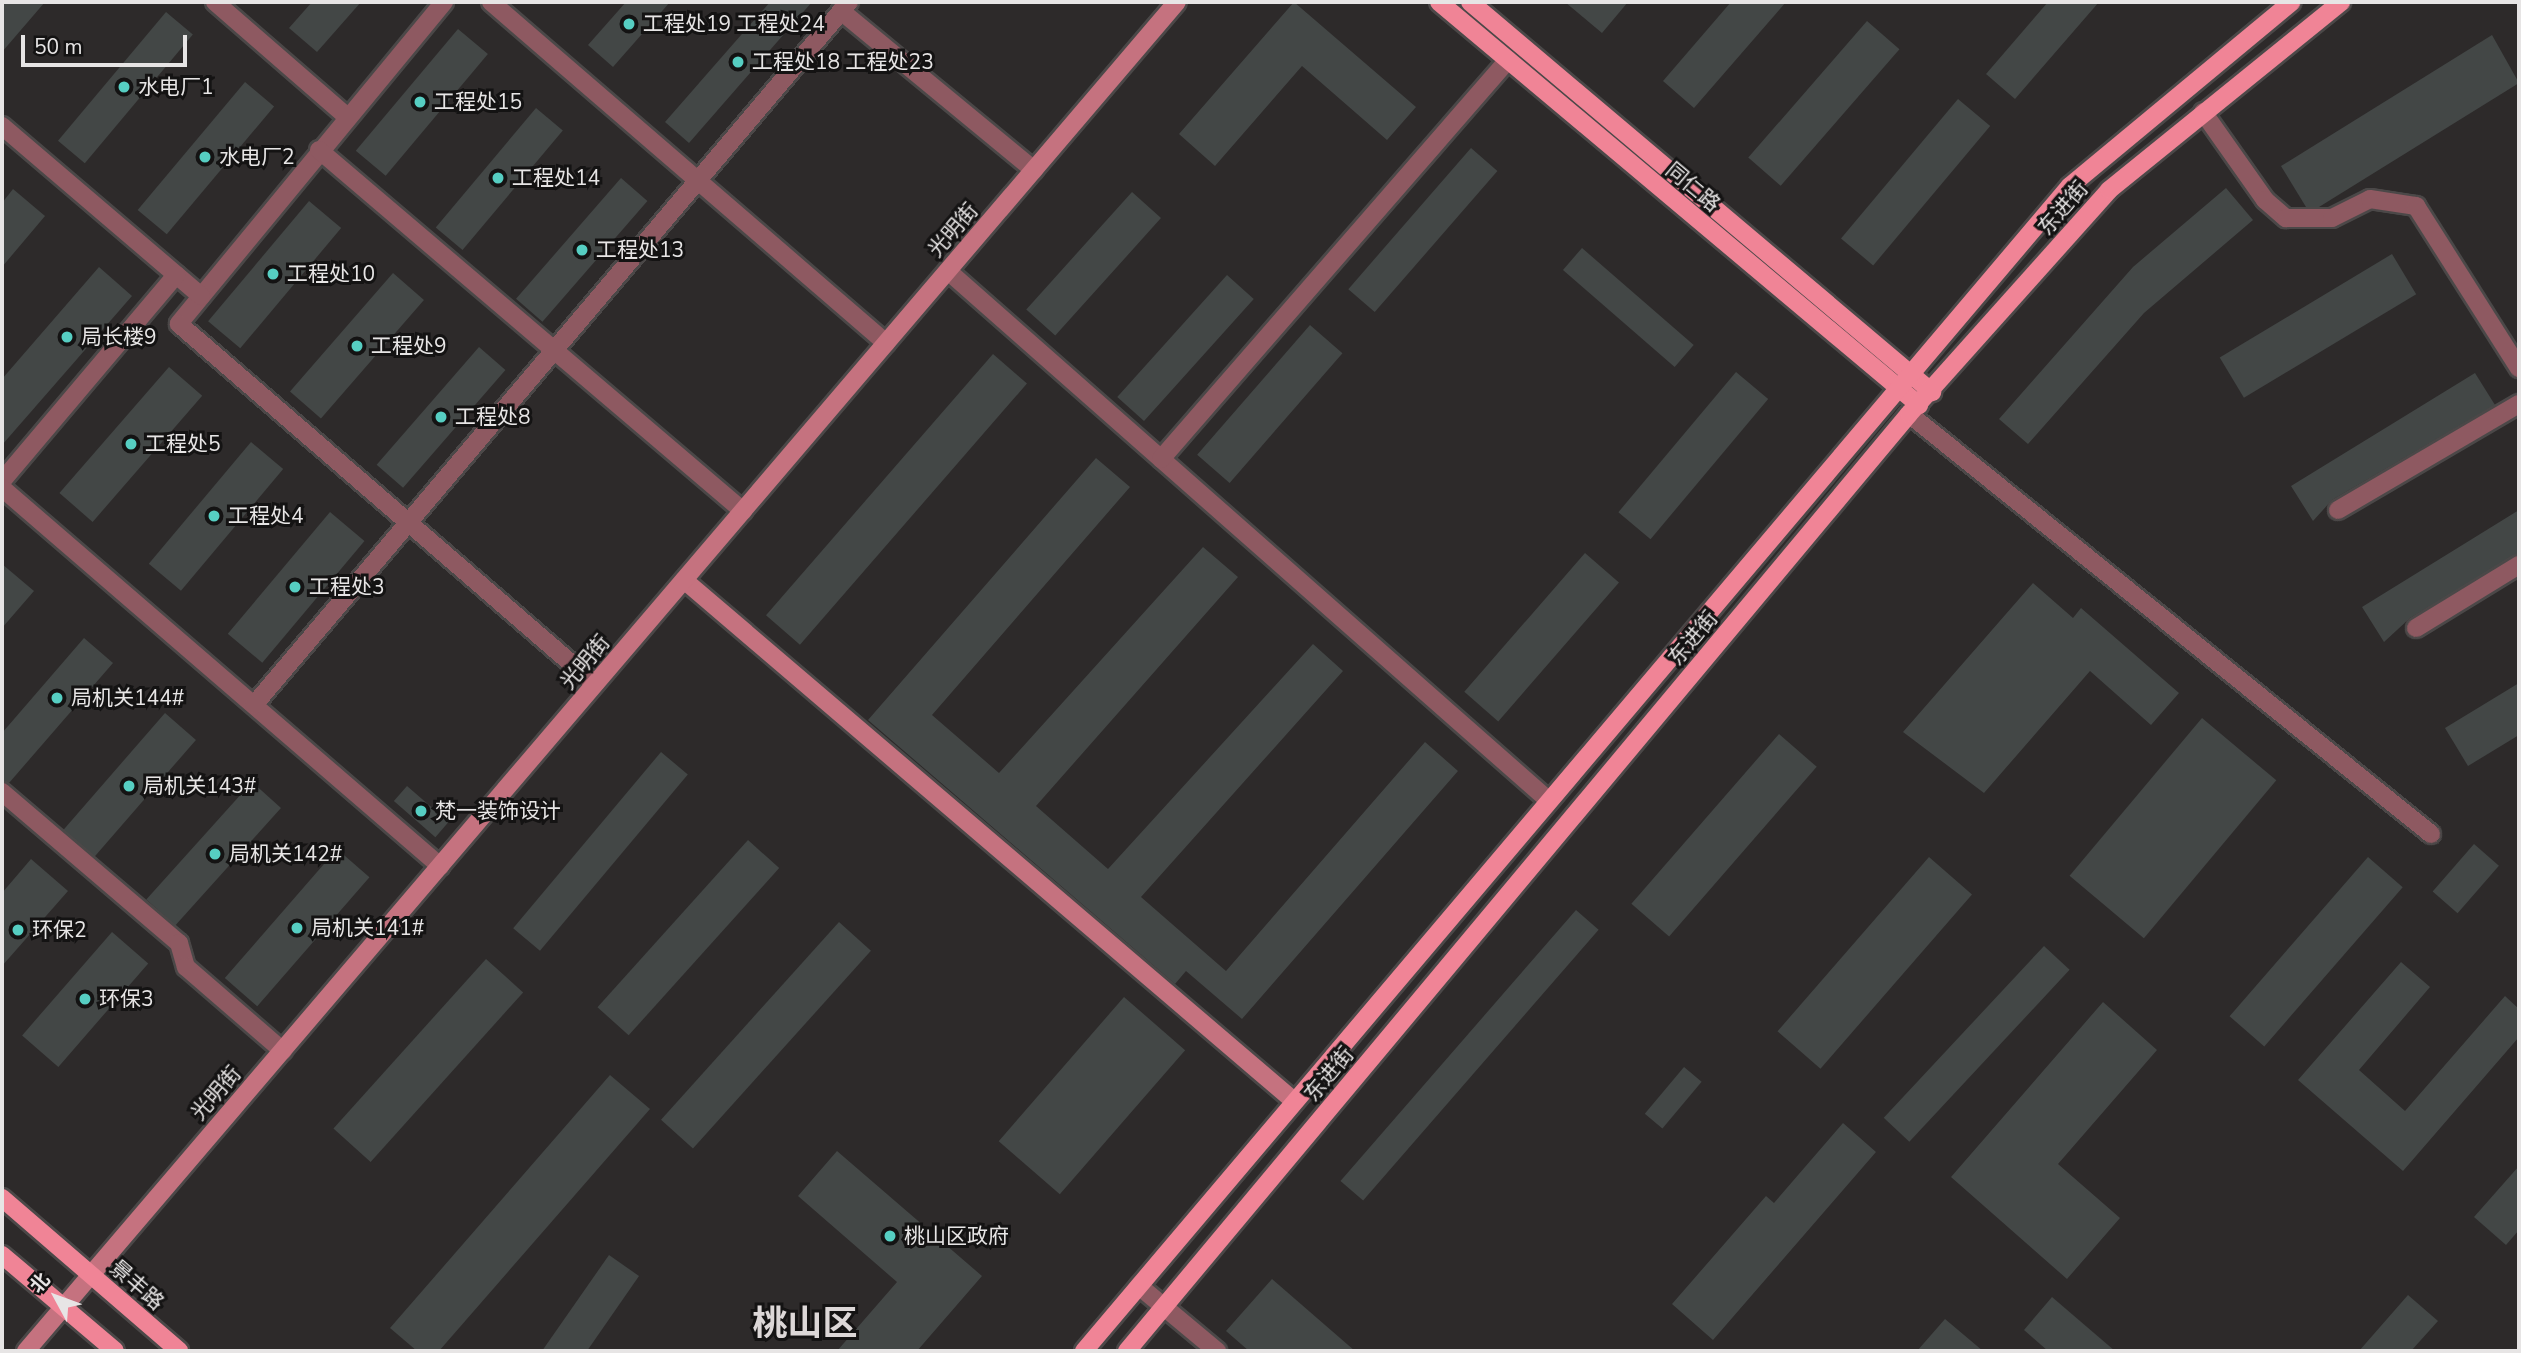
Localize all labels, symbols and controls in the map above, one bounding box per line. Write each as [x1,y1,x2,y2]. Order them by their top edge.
place label: 工程处19 工程处24 [643,11,825,37]
marker: 工程处19 工程处24 [621,16,637,32]
scale bar [24,21,191,65]
text: 50 m [34,33,83,61]
place label: 工程处18 工程处23 [752,49,934,75]
marker: 工程处18 工程处23 [730,54,746,70]
place label: 水电厂1 [138,74,214,100]
marker: 水电厂1 [116,79,132,95]
place label: 工程处15 [434,89,522,115]
marker: 工程处15 [412,94,428,110]
place label: 水电厂2 [219,144,295,170]
marker: 水电厂2 [197,149,213,165]
street label: 同仁路 [1661,157,1725,217]
place label: 工程处14 [512,165,600,191]
marker: 工程处14 [490,170,506,186]
street label: 东进街 [2033,176,2093,240]
street label: 光明街 [923,198,983,262]
place label: 工程处13 [596,237,684,263]
marker: 工程处13 [574,242,590,258]
place label: 工程处10 [287,261,375,287]
marker: 工程处10 [265,266,281,282]
place label: 局长楼9 [81,324,157,350]
marker: 局长楼9 [59,329,75,345]
place label: 工程处9 [371,333,447,359]
marker: 工程处9 [349,338,365,354]
place label: 工程处8 [455,404,531,430]
marker: 工程处8 [433,409,449,425]
place label: 工程处5 [145,431,221,457]
marker: 工程处5 [123,436,139,452]
place label: 工程处4 [228,503,304,529]
marker: 工程处4 [206,508,222,524]
place label: 工程处3 [309,574,385,600]
marker: 工程处3 [287,579,303,595]
street label: 东进街 [1663,606,1723,670]
street label: 光明街 [555,630,615,694]
place label: 局机关144# [71,685,184,711]
marker: 局机关144# [49,690,65,706]
place label: 局机关143# [143,773,256,799]
marker: 局机关143# [121,778,137,794]
place label: 梵一装饰设计 [435,798,561,824]
marker: 梵一装饰设计 [413,803,429,819]
place label: 局机关142# [229,841,342,867]
marker: 局机关142# [207,846,223,862]
place label: 局机关141# [311,915,424,941]
place label: 环保2 [32,917,87,943]
marker: 局机关141# [289,920,305,936]
marker: 环保2 [10,922,26,938]
place label: 环保3 [99,986,154,1012]
marker: 环保3 [77,991,93,1007]
street label: 东进街 [1299,1042,1359,1106]
street label: 光明街 [186,1061,246,1125]
place label: 桃山区政府 [904,1223,1009,1249]
marker: 桃山区政府 [882,1228,898,1244]
street label: 景丰路 [105,1255,169,1315]
north arrow [21,1262,91,1332]
text: 北 [24,1268,56,1299]
district label: 桃山区 [753,1303,857,1345]

